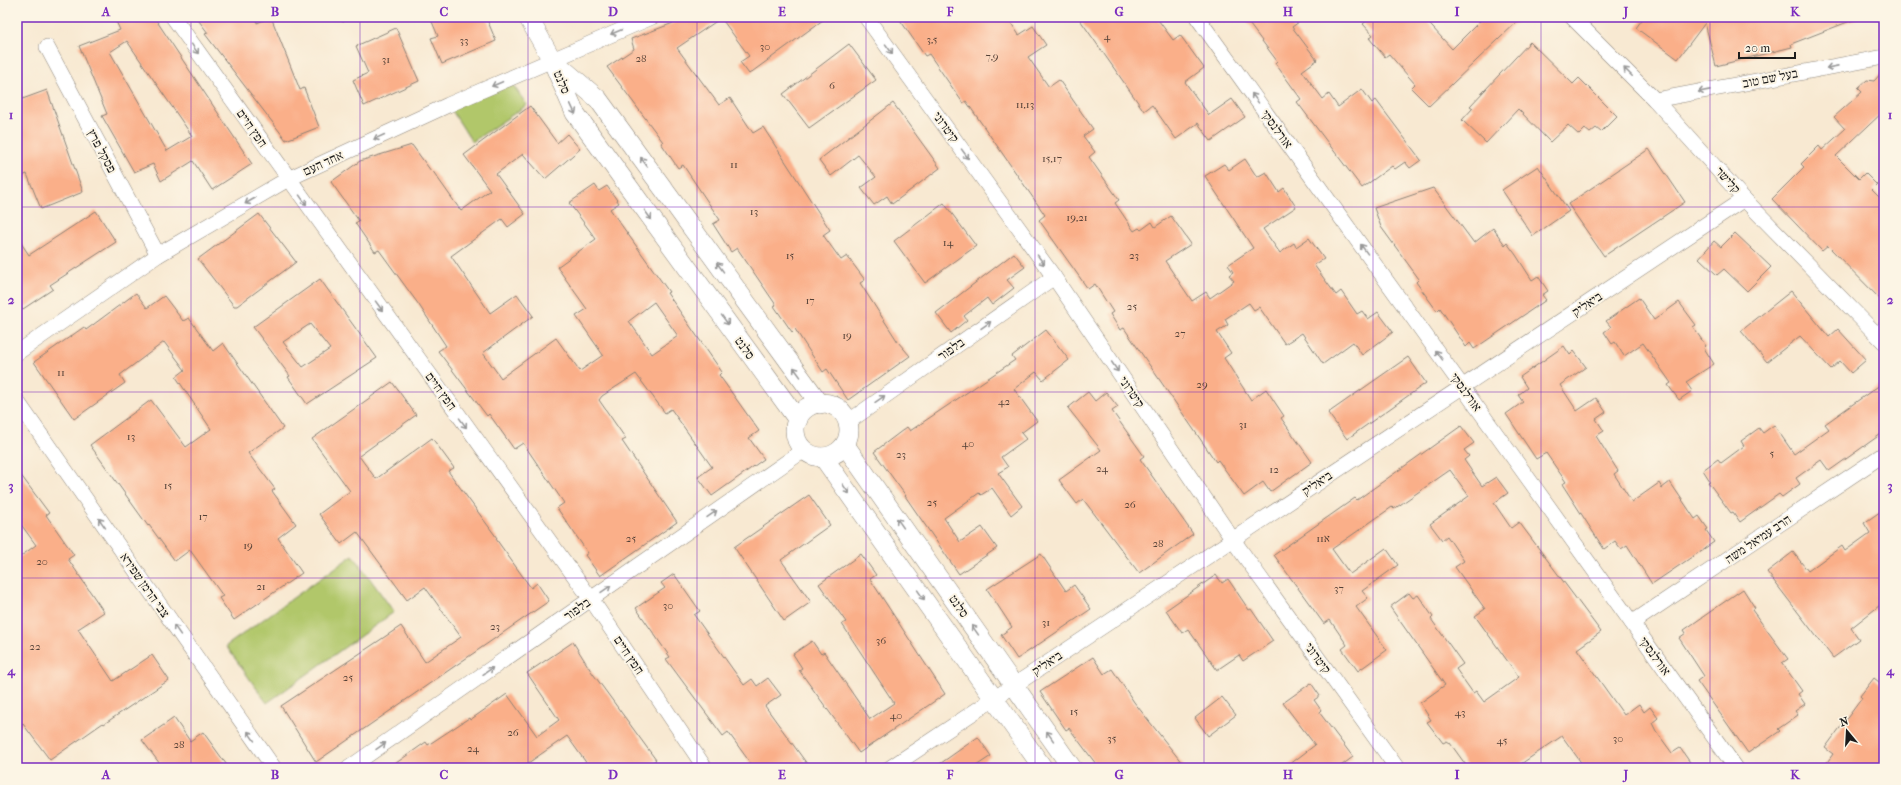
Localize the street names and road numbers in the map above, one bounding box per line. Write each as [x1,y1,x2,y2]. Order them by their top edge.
street label: בעל שם טוב [1741,65,1799,91]
street label: סלנט [550,68,574,96]
street label: חפץ חיים [233,106,271,150]
street label: אורלנסקי [1258,107,1296,151]
street label: קיטרוני [930,109,962,145]
street label: פסקל פרץ [84,127,120,175]
street label: אחד העם [300,147,346,179]
street label: קלישר [1712,164,1744,196]
street label: ביאליק [1569,289,1605,319]
street label: סלנט [732,334,758,362]
street label: בלפור [935,335,967,363]
street label: חפץ חיים [422,369,460,413]
street label: אורלנסקי [1447,370,1485,414]
street label: קיטרוני [1116,373,1148,411]
street label: ביאליק [1299,468,1335,498]
street label: הרב עמיאל משה [1722,511,1794,567]
street label: צבי הרמן שפירא [117,550,173,620]
street label: סלנט [946,592,972,620]
street label: בלפור [561,595,593,623]
street label: חפץ חיים [611,633,647,677]
street label: אורלנסקי [1636,634,1674,678]
street label: קיטרוני [1302,640,1334,676]
street label: ביאליק [1029,648,1065,678]

